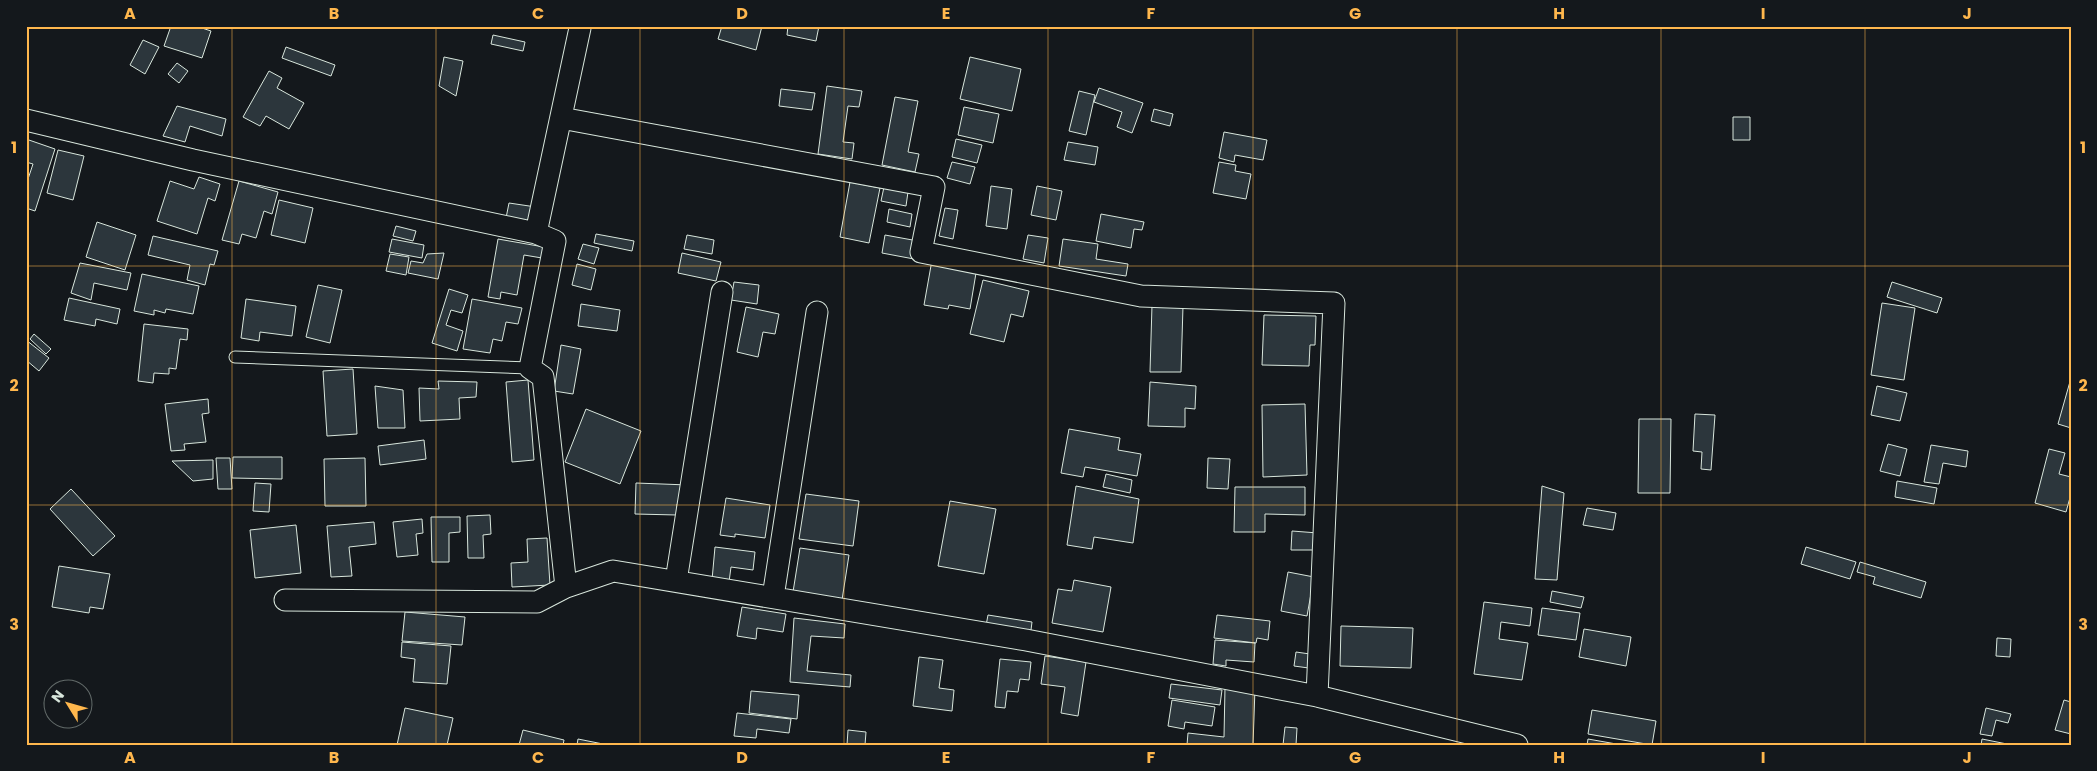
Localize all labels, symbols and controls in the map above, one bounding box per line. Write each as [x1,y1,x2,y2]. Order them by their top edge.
text: A [124,2,136,25]
text: B [329,2,339,25]
text: C [532,2,544,25]
text: D [736,2,748,25]
text: E [942,2,950,25]
text: F [1147,2,1156,25]
text: G [1349,2,1361,25]
text: H [1553,2,1565,25]
text: I [1761,2,1765,25]
text: J [1962,2,1972,25]
text: 1 [11,136,17,159]
text: 1 [2080,136,2086,159]
text: 2 [9,374,19,397]
text: 2 [2078,374,2088,397]
text: 3 [9,613,19,636]
text: 3 [2078,613,2088,636]
north arrow [42,678,92,728]
text: N [46,686,69,706]
text: A [124,746,136,769]
text: B [329,746,339,769]
text: C [532,746,544,769]
text: D [736,746,748,769]
text: E [942,746,950,769]
text: F [1147,746,1156,769]
text: G [1349,746,1361,769]
text: H [1553,746,1565,769]
text: I [1761,746,1765,769]
text: J [1962,746,1972,769]

